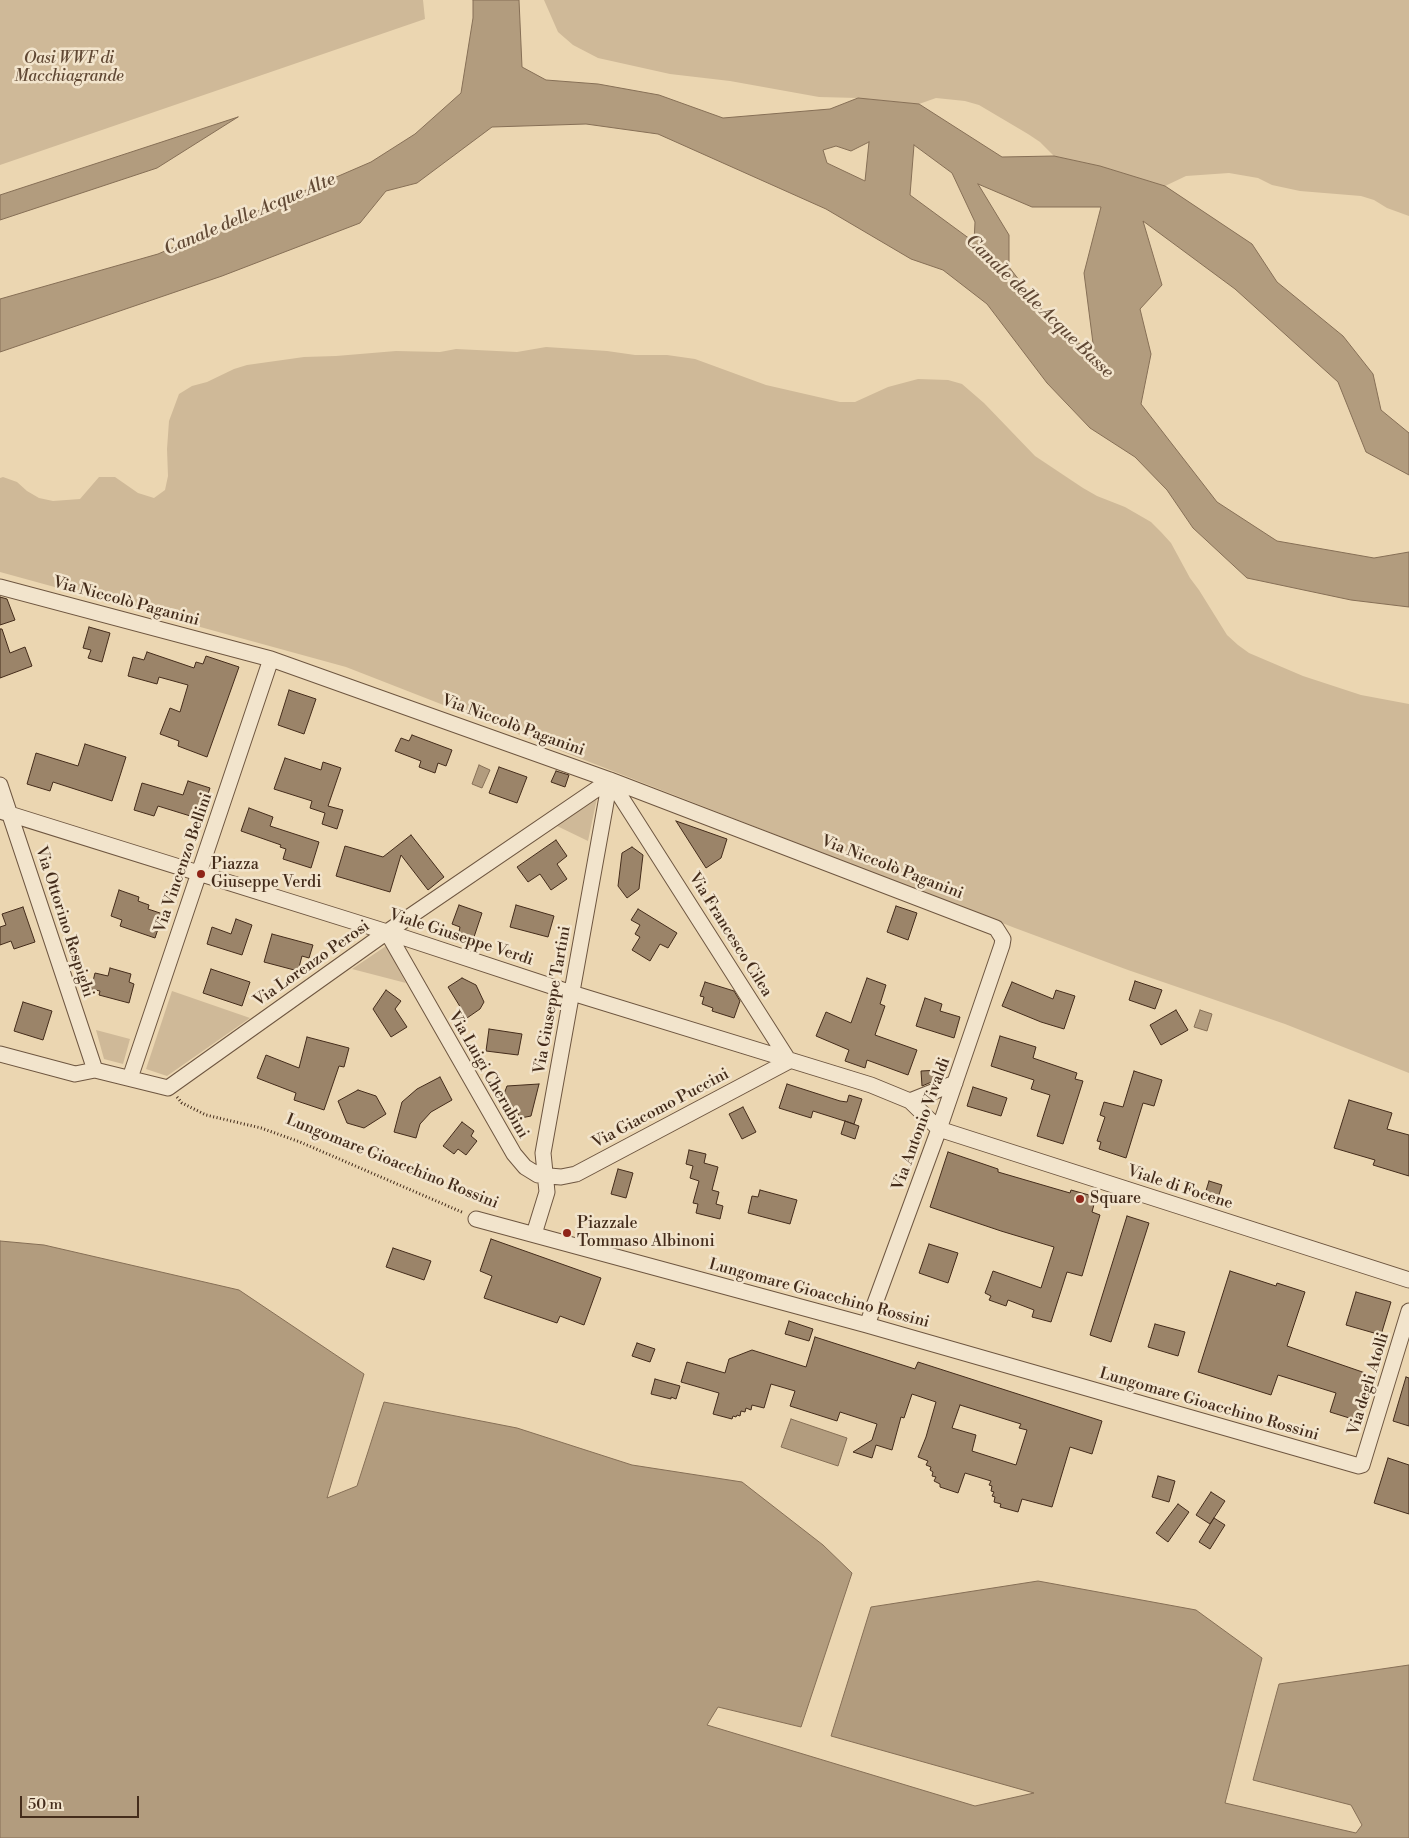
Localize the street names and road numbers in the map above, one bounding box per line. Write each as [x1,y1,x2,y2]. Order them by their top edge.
street label: Via Niccolò Paganini [51,573,201,631]
street label: Via Niccolò Paganini [439,691,587,761]
street label: Via Vincenzo Bellini [151,790,217,936]
street label: Via Niccolò Paganini [818,832,966,904]
street label: Via Ottorino Respighi [30,844,98,1000]
street label: Via Francesco Cilea [684,869,776,1001]
street label: Viale Giuseppe Verdi [386,906,536,970]
street label: Via Lorenzo Perosi [250,917,374,1011]
street label: Via Giuseppe Tartini [531,925,575,1075]
street label: Via Luigi Cherubini [444,1008,532,1142]
street label: Via Antonio Vivaldi [889,1055,955,1193]
street label: Via Giacomo Puccini [589,1065,733,1153]
street label: Lungomare Gioacchino Rossini [283,1110,501,1214]
street label: Viale di Focene [1125,1162,1235,1214]
street label: Lungomare Gioacchino Rossini [707,1255,931,1333]
street label: Via degli Atolli [1344,1330,1394,1438]
street label: Lungomare Gioacchino Rossini [1097,1364,1321,1446]

